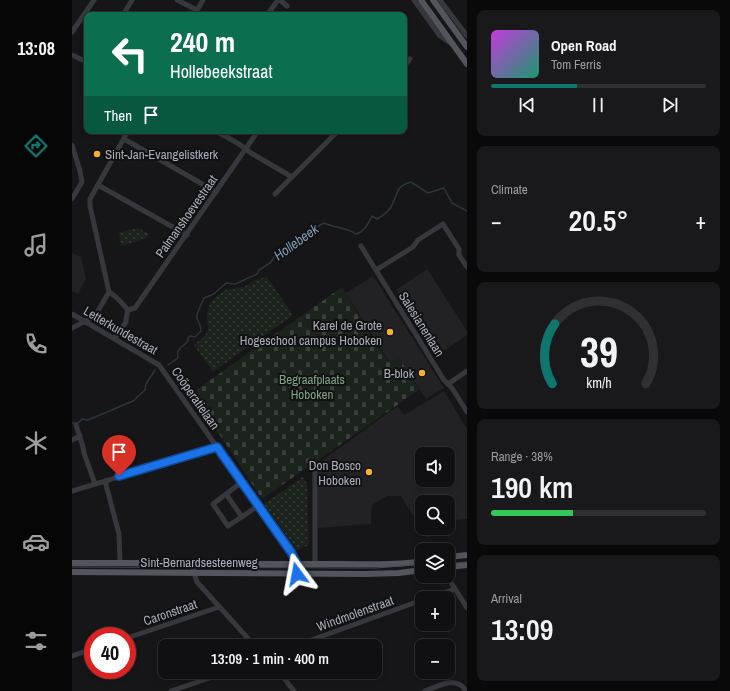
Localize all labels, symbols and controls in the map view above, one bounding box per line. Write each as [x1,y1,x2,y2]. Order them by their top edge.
text: 240 m [170,23,235,61]
icon: left [104,28,156,80]
text: Open Road [551,35,617,56]
text: 13:08 [17,36,55,61]
text: Tom Ferris [551,56,601,73]
text: Hollebeekstraat [170,59,273,84]
icon: previous [516,94,538,116]
icon: pause [587,94,609,116]
icon: next [659,94,681,116]
icon: arrive [140,104,162,126]
text: Then [104,105,132,126]
icon: directions [22,132,50,160]
place label: Sint-Jan-Evangelistkerk [105,146,219,163]
marker: Sint-Jan-Evangelistkerk [92,149,102,159]
street label: Palmanshoevestraat [152,172,221,261]
text: Climate [491,181,528,198]
text: 20.5° [569,200,628,240]
text: − [491,206,502,236]
text: + [695,206,706,236]
water label: Hollebeek [270,219,323,264]
icon: music [22,231,50,259]
street label: Salesianenlaan [395,289,448,360]
street label: Letterkundestraat [81,302,161,359]
place label: Karel de Grote Hogeschool campus Hoboken [240,317,382,349]
text: 39 [580,323,617,379]
marker: Karel de Grote Hogeschool campus Hoboken [385,327,395,337]
icon: phone [22,330,50,358]
street label: Coöperatielaan [168,364,223,433]
place label: B-blok [384,365,415,382]
marker: B-blok [417,368,427,378]
park label: Begraafplaats Hoboken [279,371,345,403]
text: km/h [586,372,611,391]
icon: climate [22,429,50,457]
pin [102,435,136,476]
icon: arrive [108,441,130,463]
map controls [415,447,455,679]
button: sound [415,447,455,487]
text: Range · 38% [491,448,553,465]
place label: Don Bosco Hoboken [309,457,361,489]
marker: Don Bosco Hoboken [364,467,374,477]
text: 190 km [491,467,573,507]
button: search [415,495,455,535]
icon: car [22,528,50,556]
button: layers [415,543,455,583]
position arrow [276,553,318,595]
street label: Sint-Bernardsesteenweg [140,554,258,571]
text: Arrival [491,590,522,607]
button: + [415,591,455,631]
street label: Windmolenstraat [314,592,396,635]
street label: Caronstraat [141,595,199,630]
text: 13:09 [491,609,553,649]
icon: filters [22,627,50,655]
speed limit sign: 40 [84,627,136,679]
button: − [415,639,455,679]
text: 13:09 · 1 min · 400 m [211,648,329,669]

